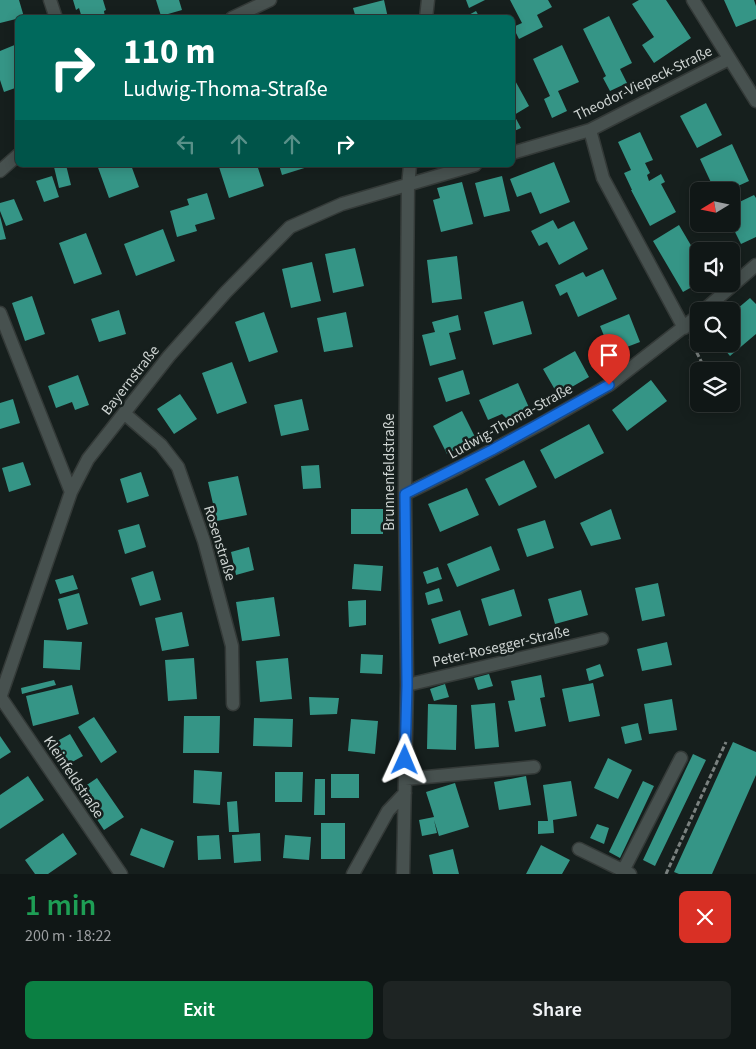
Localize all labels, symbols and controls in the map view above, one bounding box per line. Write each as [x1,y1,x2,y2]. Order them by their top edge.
text: 110 m [123,27,215,77]
icon: right [40,35,105,100]
street label: Theodor-Viepeck-Straße [571,41,716,126]
text: Ludwig-Thoma-Straße [123,73,328,105]
icon: left [172,130,200,158]
icon: ahead [225,130,253,158]
icon: ahead [278,130,306,158]
icon: right [331,130,359,158]
north arrow [690,182,740,232]
map controls [690,182,740,412]
button: sound [690,242,740,292]
button: search [690,302,740,352]
pin [588,334,630,385]
street label: Bayernstraße [96,341,164,420]
icon: arrive [595,341,623,369]
button: layers [690,362,740,412]
street label: Ludwig-Thoma-Straße [444,378,576,464]
street label: Brunnenfeldstraße [379,413,400,531]
street label: Rosenstraße [198,503,241,583]
street label: Peter-Rosegger-Straße [430,620,572,672]
street label: Kleinfeldstraße [38,732,109,823]
position arrow [378,733,430,785]
text: 1 min [25,884,96,927]
button: close [679,891,731,943]
text: 200 m · 18:22 [25,925,112,947]
button: Exit [25,981,373,1039]
button: Share [383,981,731,1039]

